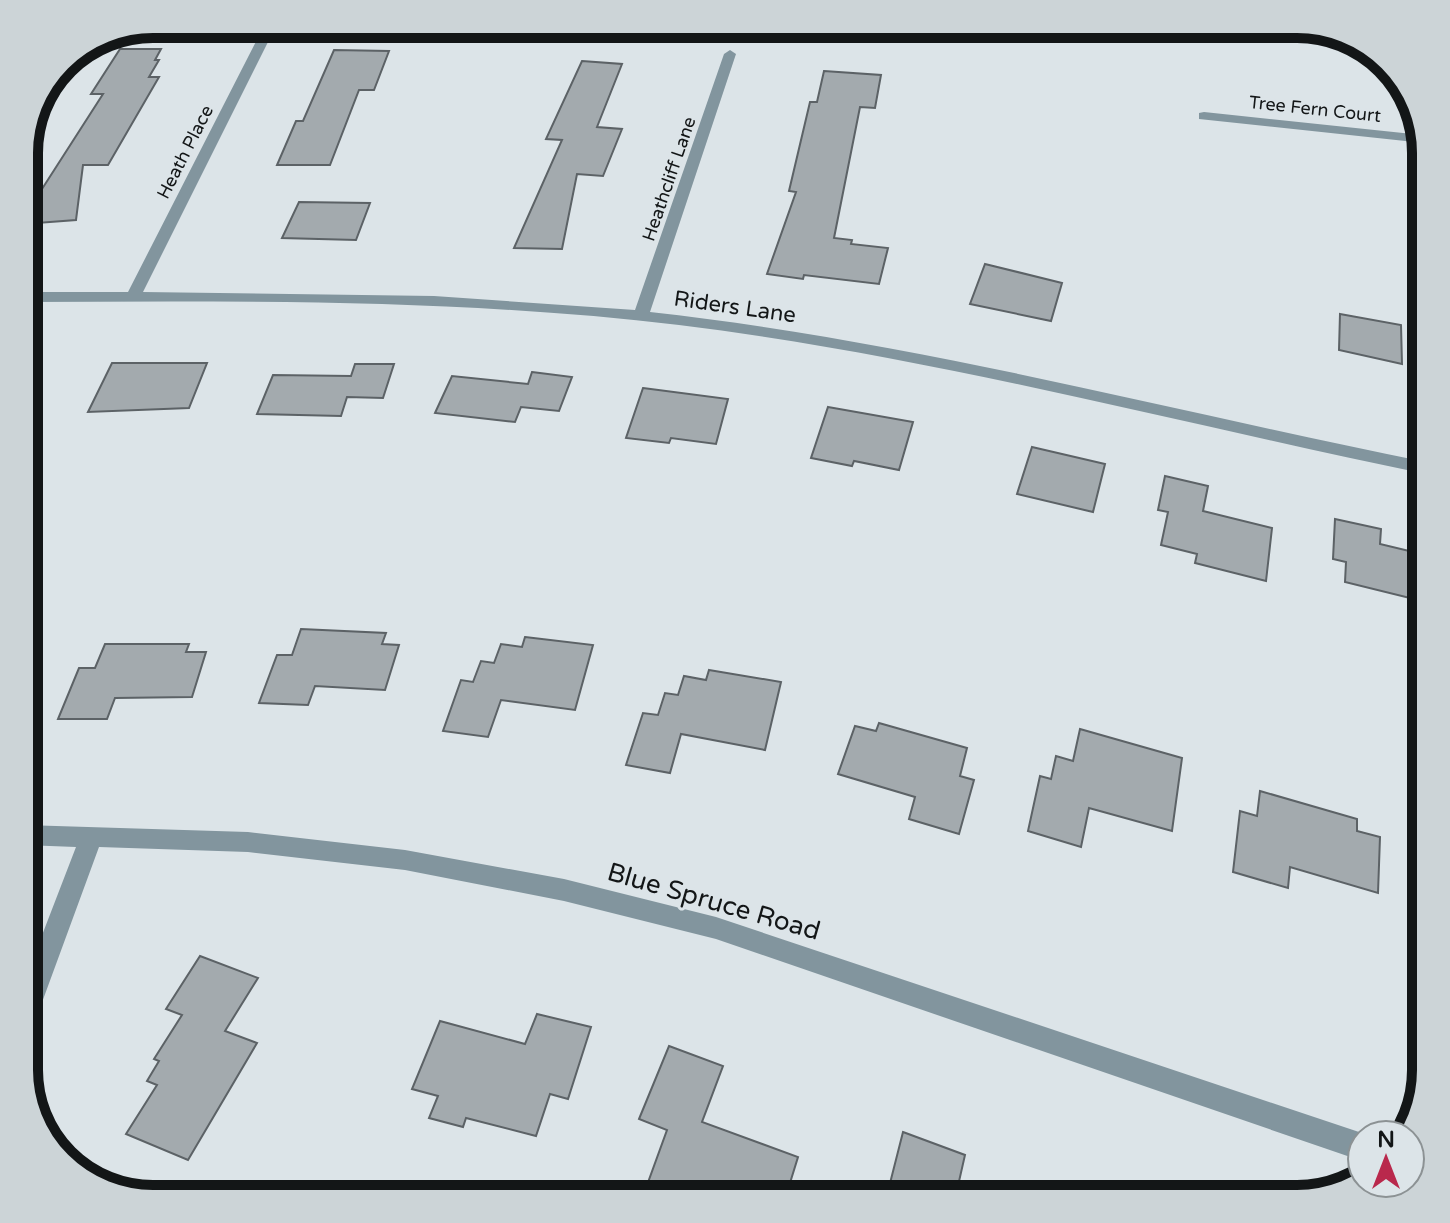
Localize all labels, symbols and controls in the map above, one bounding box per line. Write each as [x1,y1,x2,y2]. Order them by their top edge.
street label: Tree Fern Court [1248,91,1382,127]
street label: Heath Place [152,101,218,203]
street label: Heathcliff Lane [637,114,701,244]
street label: Riders Lane [672,286,798,328]
street label: Blue Spruce Road [604,856,824,947]
north arrow [1346,1119,1426,1199]
text: N [1377,1127,1395,1153]

